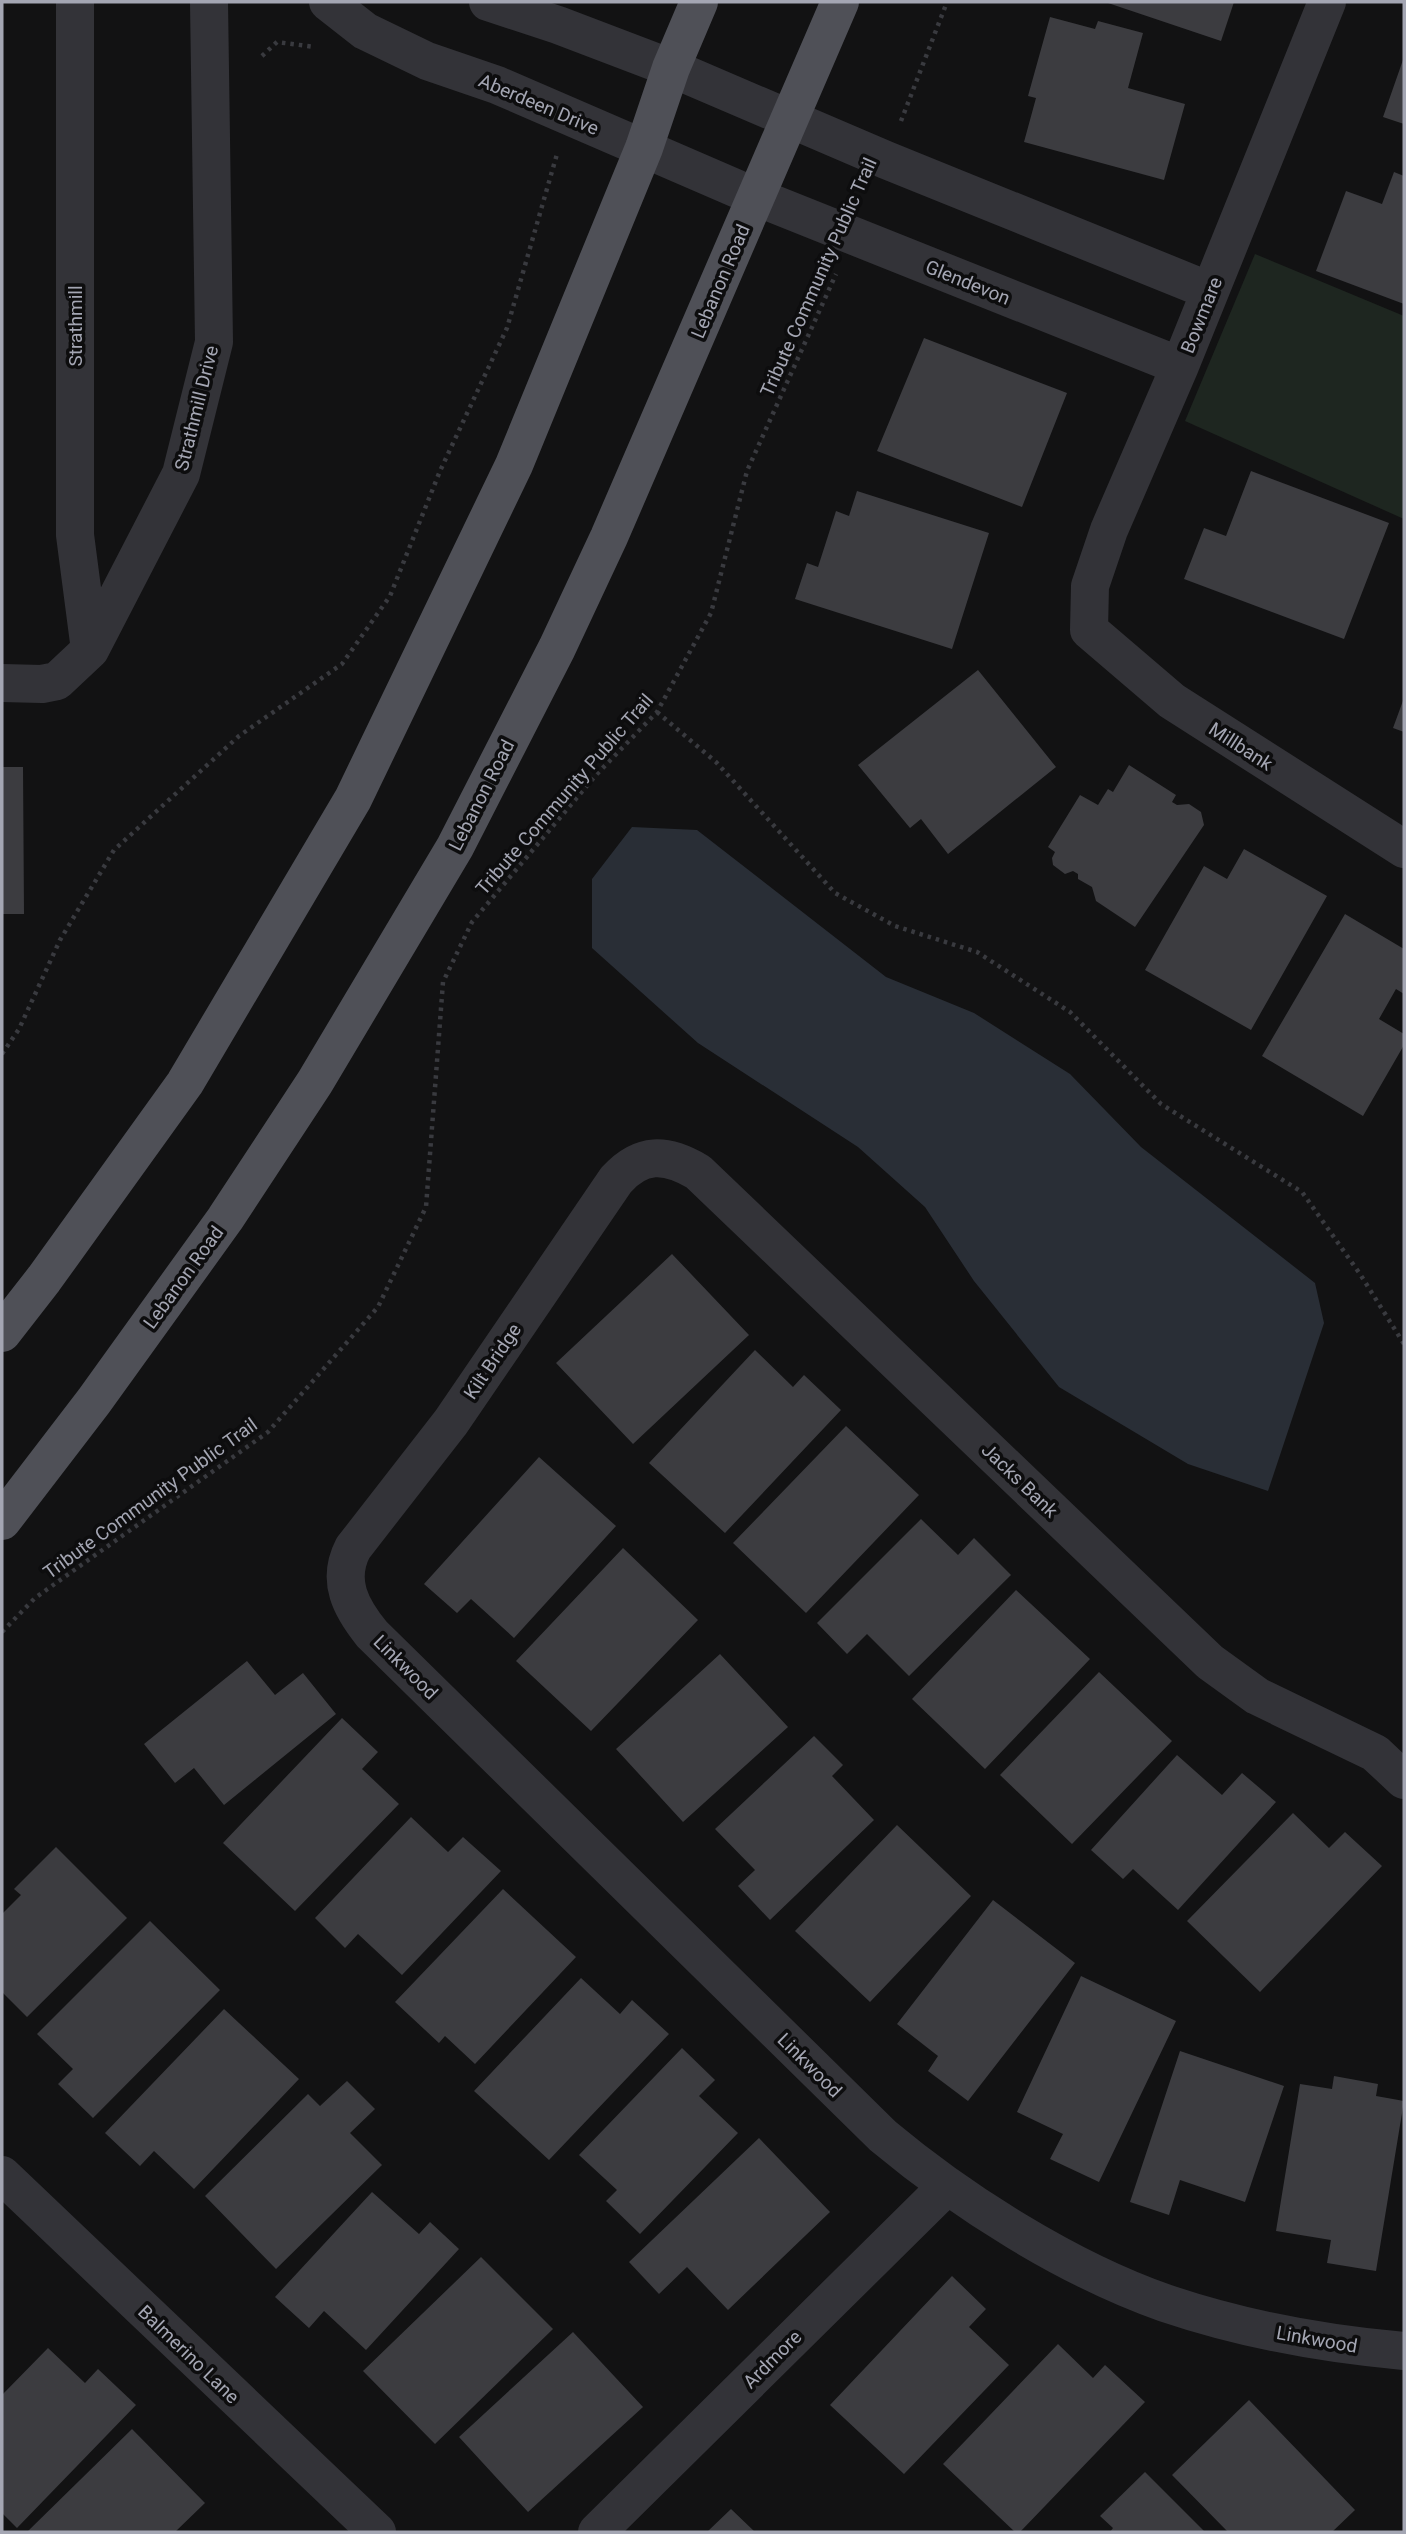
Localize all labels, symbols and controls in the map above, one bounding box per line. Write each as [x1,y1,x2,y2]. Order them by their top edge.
street label: Aberdeen Drive [475,69,602,140]
street label: Tribute Community Public Trail [755,154,882,400]
street label: Lebanon Road [686,221,755,342]
street label: Glendevon [922,255,1013,310]
street label: Bowmare [1176,274,1227,357]
street label: Strathmill [64,285,87,367]
street label: Strathmill Drive [170,343,223,473]
street label: Tribute Community Public Trail [471,689,658,900]
street label: Millbank [1204,717,1277,776]
street label: Lebanon Road [444,736,519,855]
street label: Lebanon Road [138,1221,228,1333]
street label: Kilt Bridge [459,1319,526,1404]
street label: Tribute Community Public Trail [39,1413,262,1584]
street label: Jacks Bank [977,1438,1063,1523]
street label: Linkwood [369,1630,443,1704]
street label: Linkwood [773,2028,847,2102]
street label: Balmerino Lane [133,2300,244,2408]
street label: Linkwood [1275,2321,1359,2358]
street label: Ardmore [738,2325,806,2393]

